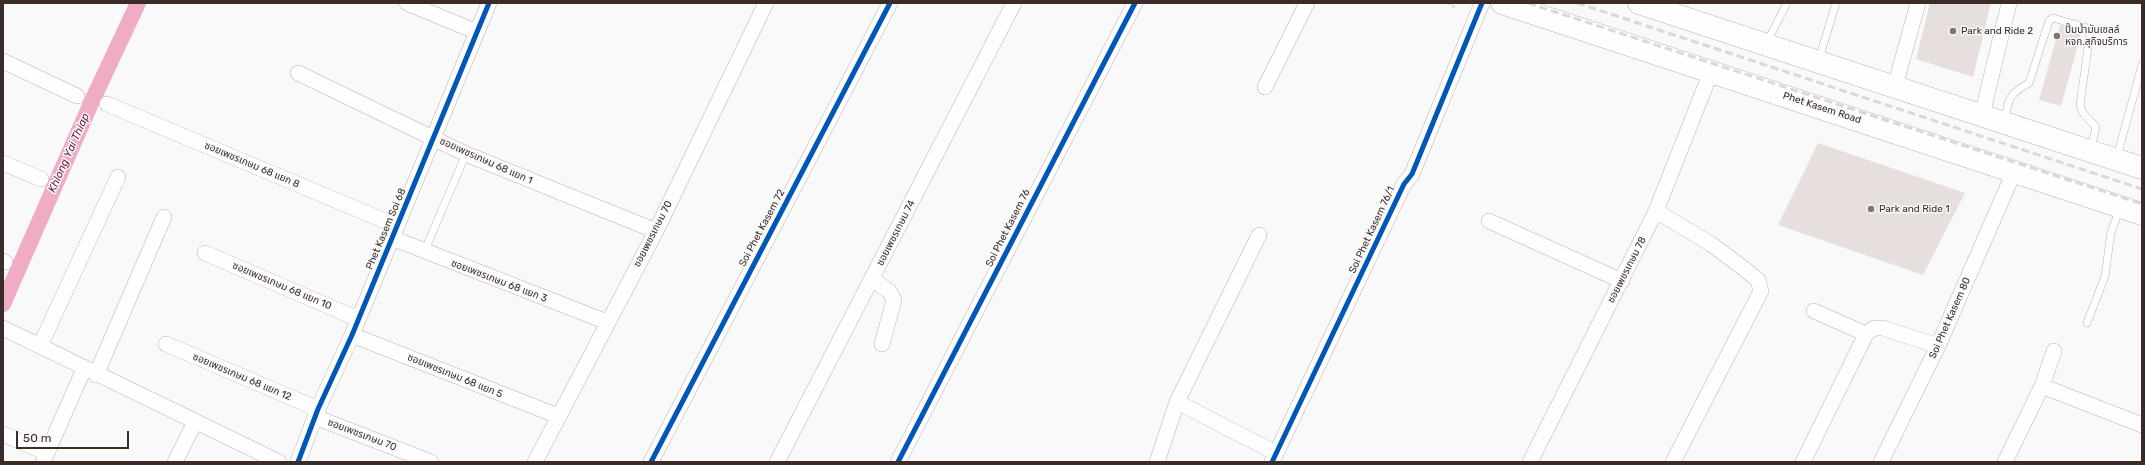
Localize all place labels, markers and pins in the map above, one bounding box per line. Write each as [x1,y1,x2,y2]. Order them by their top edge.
place label: ปั๊มน้ำมันเชลล์ หจก.สุกิจบริการ [2065,24,2128,48]
place label: Park and Ride 2 [1961,25,2033,37]
marker: Park and Ride 2 [1948,26,1958,36]
marker: ปั๊มน้ำมันเชลล์ หจก.สุกิจบริการ [2052,31,2062,41]
place label: Park and Ride 1 [1879,203,1949,215]
marker: Park and Ride 1 [1866,204,1876,214]

